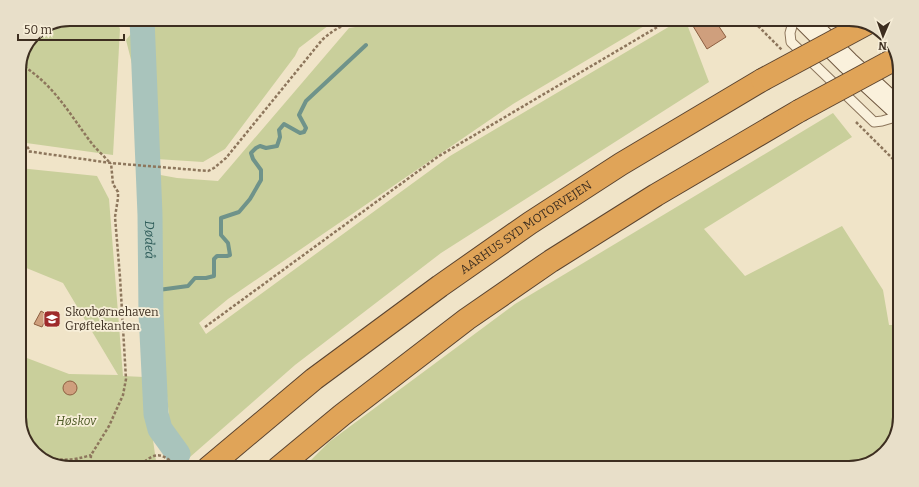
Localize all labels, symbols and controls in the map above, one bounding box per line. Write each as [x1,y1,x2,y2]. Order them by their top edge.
scale bar [18,16,124,42]
north arrow [863,16,903,56]
text: 50 m [24,23,53,37]
text: N [878,39,887,52]
street label: AARHUS SYD MOTORVEJEN [457,178,595,277]
water label: Dødeå [143,220,158,259]
place label: Skovbørnehaven Grøftekanten [65,305,159,333]
school or university icon: Skovbørnehaven Grøftekanten [42,309,62,329]
park label: Høskov [56,414,97,428]

